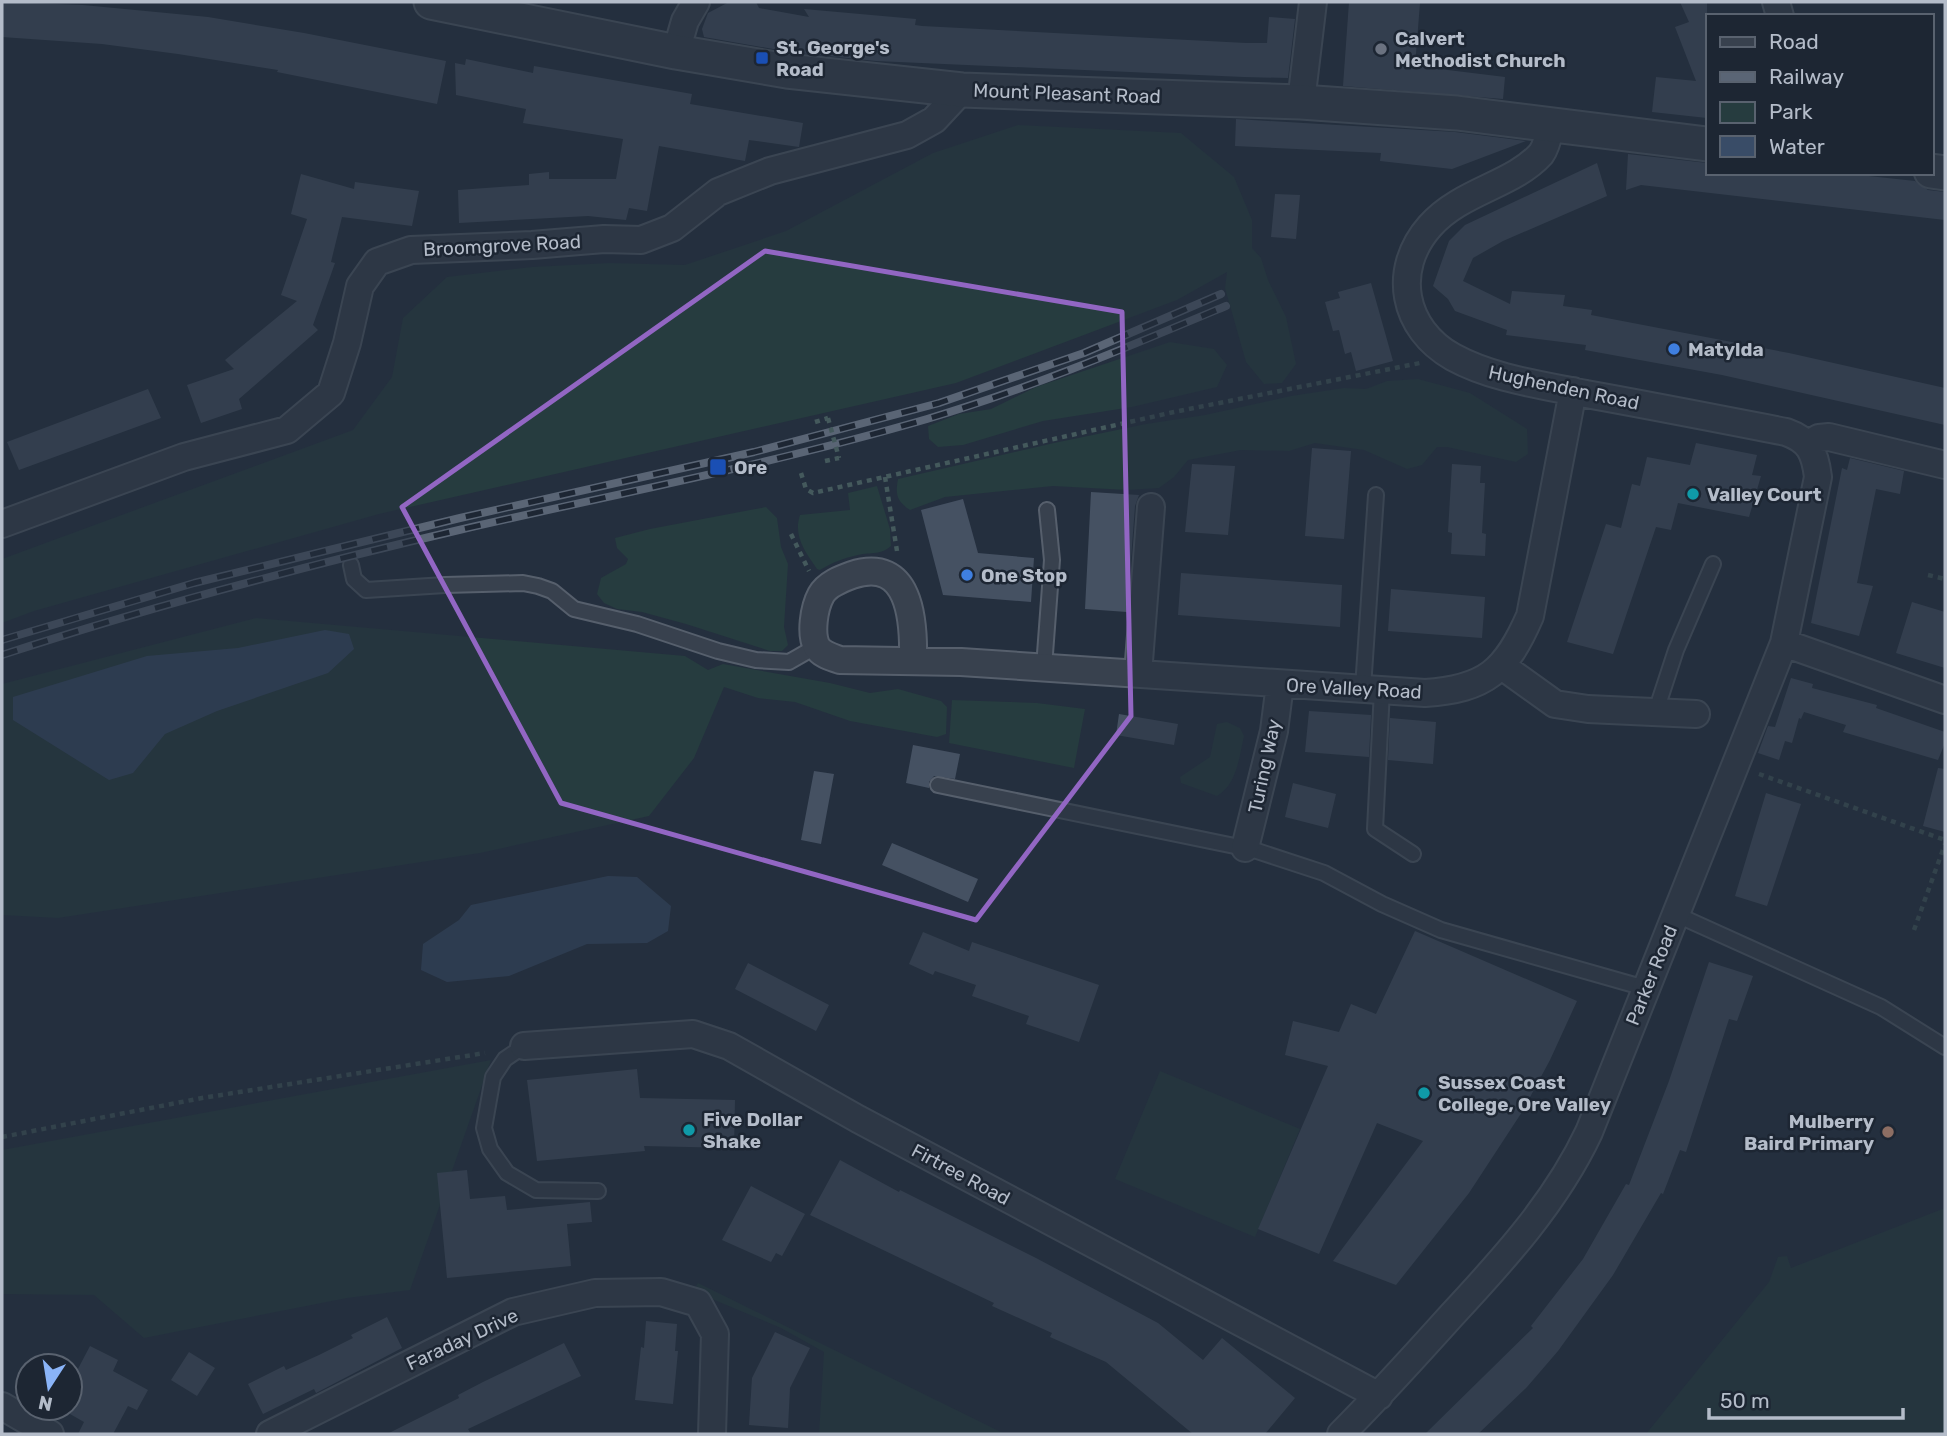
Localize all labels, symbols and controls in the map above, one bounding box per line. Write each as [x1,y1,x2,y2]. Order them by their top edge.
legend [1706,14,1933,175]
place label: Calvert Methodist Church [1395,27,1566,72]
text: Road [1769,29,1819,54]
place label: St. George's Road [776,36,890,81]
marker: Calvert Methodist Church [1373,41,1389,57]
marker: St. George's Road [754,50,770,66]
text: Railway [1769,64,1844,89]
street label: Mount Pleasant Road [973,79,1161,108]
text: Park [1769,99,1813,124]
text: Water [1769,134,1825,159]
street label: Broomgrove Road [423,230,581,261]
place label: Matylda [1688,338,1764,361]
marker: Matylda [1666,341,1682,357]
street label: Hughenden Road [1487,360,1641,415]
place label: Ore [734,456,767,479]
marker: Ore [708,457,728,477]
place label: Valley Court [1707,483,1822,506]
marker: Valley Court [1685,486,1701,502]
place label: One Stop [981,564,1067,587]
marker: One Stop [959,567,975,583]
street label: Ore Valley Road [1286,673,1422,704]
street label: Turing Way [1243,717,1286,815]
street label: Parker Road [1621,922,1682,1029]
place label: Sussex Coast College, Ore Valley [1438,1071,1612,1116]
marker: Sussex Coast College, Ore Valley [1416,1085,1432,1101]
place label: Five Dollar Shake [703,1108,803,1153]
place label: Mulberry Baird Primary [1744,1110,1875,1155]
marker: Five Dollar Shake [681,1122,697,1138]
marker: Mulberry Baird Primary [1880,1124,1896,1140]
street label: Firtree Road [908,1139,1014,1210]
street label: Faraday Drive [403,1304,522,1375]
north arrow [14,1352,84,1422]
scale bar [1709,1376,1903,1420]
text: 50 m [1720,1388,1770,1413]
text: N [36,1390,55,1416]

